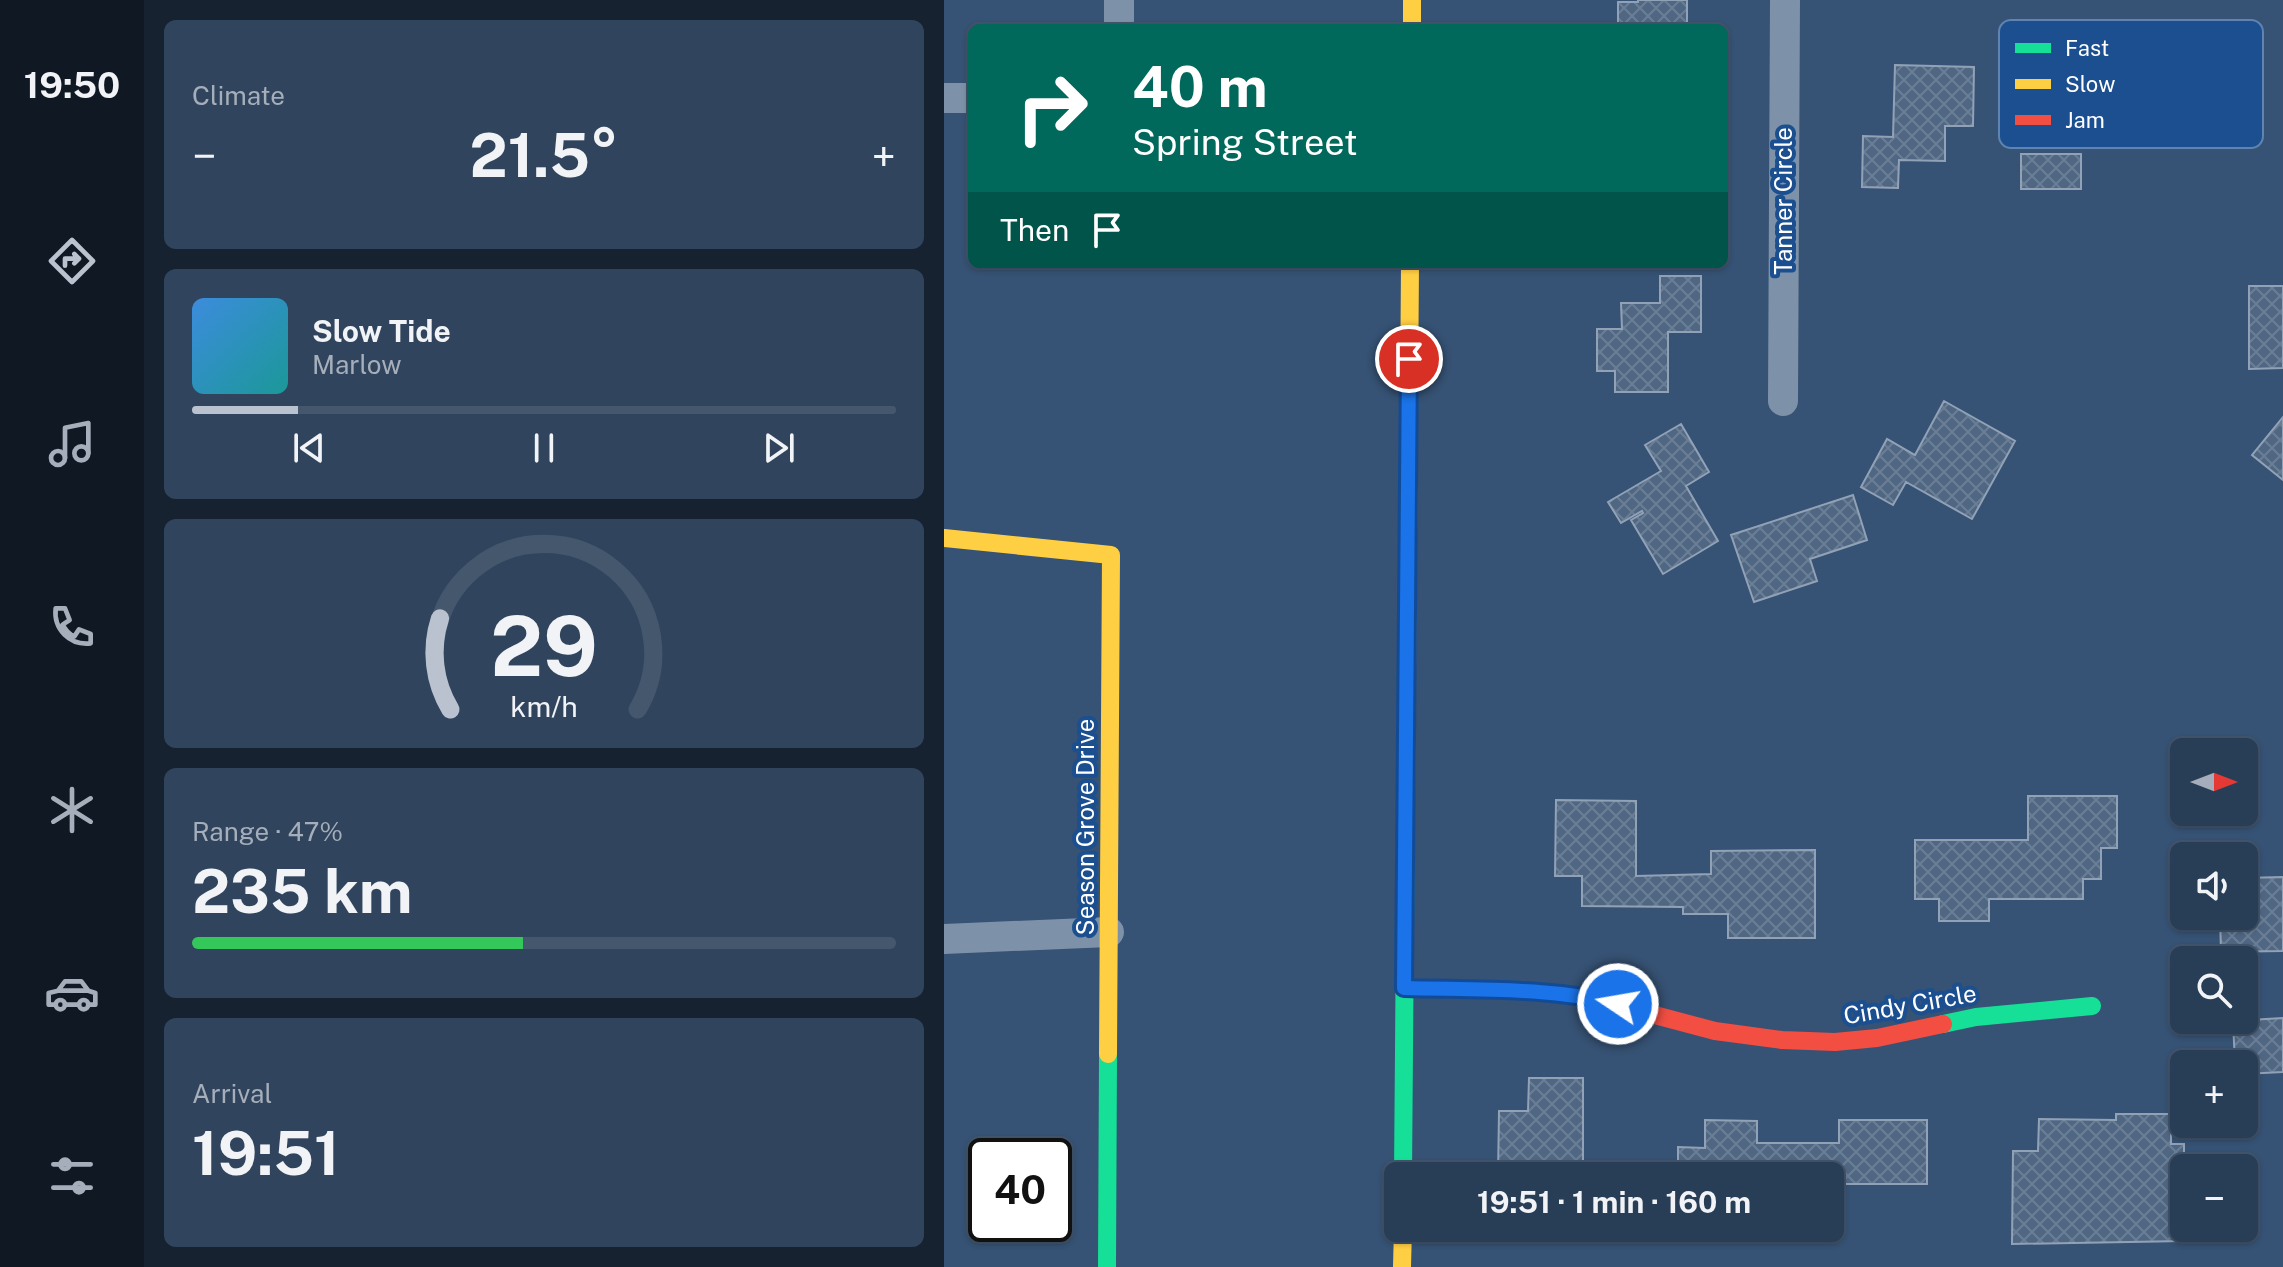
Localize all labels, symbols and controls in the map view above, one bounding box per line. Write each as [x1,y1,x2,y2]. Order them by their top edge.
legend [1999,20,2263,148]
text: Fast [2065,35,2109,61]
text: 40 m [1132,54,1268,120]
icon: right [1000,56,1104,160]
text: 19:50 [24,64,120,106]
text: Slow [2065,71,2115,97]
text: Climate [192,80,285,111]
text: Jam [2065,107,2105,133]
text: 21.5° [470,120,618,191]
text: Spring Street [1132,121,1358,163]
street label: Tanner Circle [1769,127,1797,275]
text: − [192,130,216,182]
text: + [872,130,896,182]
icon: arrive [1085,208,1129,252]
text: Then [1000,212,1069,248]
icon: directions [44,233,100,289]
text: Slow Tide [312,313,451,349]
pin [1375,325,1443,393]
icon: arrive [1387,337,1431,381]
text: Marlow [312,349,402,380]
icon: music [44,416,100,472]
icon: previous [287,426,331,470]
icon: pause [522,426,566,470]
icon: next [757,426,801,470]
text: 29 [490,596,598,694]
icon: phone [44,599,100,655]
text: km/h [510,690,578,723]
street label: Season Grove Drive [1071,719,1099,935]
north arrow [2170,738,2258,826]
map controls [2170,738,2258,1242]
icon: climate [44,782,100,838]
text: Range · 47% [192,816,343,847]
button: sound [2170,842,2258,930]
text: 235 km [192,856,413,927]
button: search [2170,946,2258,1034]
position arrow [1576,962,1660,1046]
icon: car [44,965,100,1021]
street label: Cindy Circle [1841,979,1978,1029]
button: + [2170,1050,2258,1138]
text: Arrival [192,1078,272,1109]
text: 19:51 [192,1118,340,1189]
speed limit sign: 40 [968,1138,1072,1242]
icon: filters [44,1148,100,1204]
button: − [2170,1154,2258,1242]
text: 19:51 · 1 min · 160 m [1477,1184,1751,1220]

